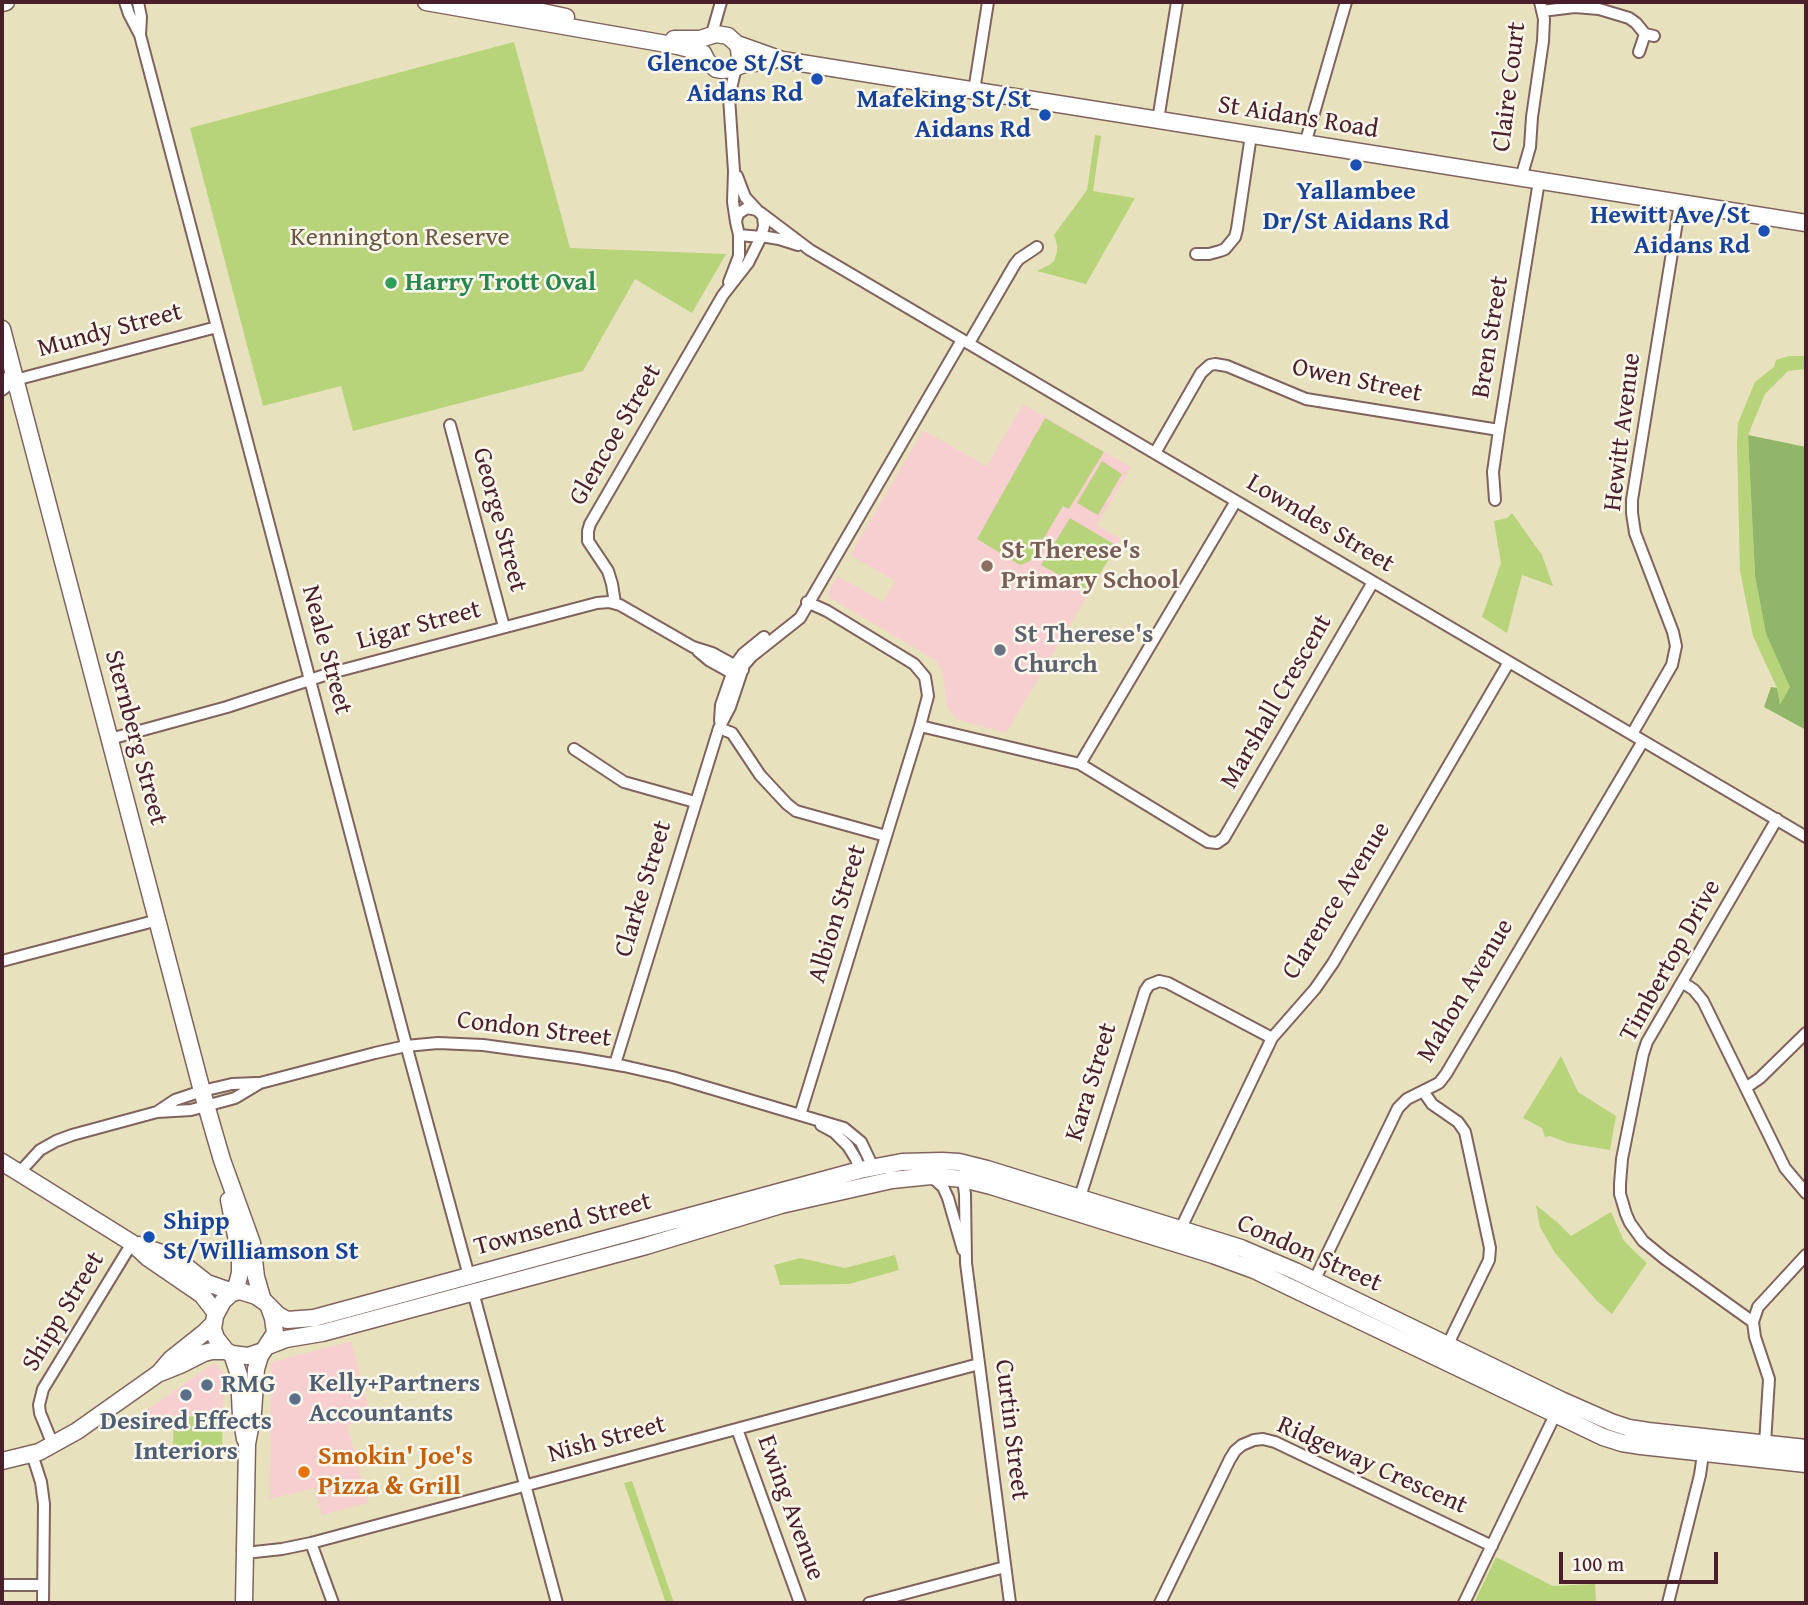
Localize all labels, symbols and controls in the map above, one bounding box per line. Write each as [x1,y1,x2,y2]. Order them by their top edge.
street label: Claire Court [1487,20,1533,154]
place label: Glencoe St/St Aidans Rd [647,48,803,110]
marker: Glencoe St/St Aidans Rd [809,71,825,87]
place label: Mafeking St/St Aidans Rd [856,84,1031,146]
street label: St Aidans Road [1216,90,1380,146]
marker: Mafeking St/St Aidans Rd [1037,107,1053,123]
marker: Yallambee Dr/St Aidans Rd [1348,157,1364,173]
place label: Yallambee Dr/St Aidans Rd [1263,176,1449,238]
place label: Hewitt Ave/St Aidans Rd [1590,200,1750,262]
park label: Kennington Reserve [290,222,510,254]
marker: Hewitt Ave/St Aidans Rd [1756,223,1772,239]
place label: Harry Trott Oval [405,267,596,299]
street label: Bren Street [1466,274,1516,400]
marker: Harry Trott Oval [383,275,399,291]
street label: Mundy Street [34,297,186,365]
street label: Hewitt Avenue [1598,351,1648,513]
street label: Owen Street [1289,352,1425,410]
street label: Glencoe Street [563,359,669,511]
street label: George Street [465,444,533,596]
street label: Lowndes Street [1241,468,1399,580]
place label: St Therese's Primary School [1001,535,1179,596]
marker: St Therese's Primary School [979,558,995,574]
street label: Neale Street [294,582,358,718]
street label: Ligar Street [353,594,485,658]
street label: Marshall Crescent [1214,609,1340,795]
place label: St Therese's Church [1014,619,1153,680]
marker: St Therese's Church [992,642,1008,658]
street label: Sternberg Street [97,647,173,829]
street label: Clarence Avenue [1276,816,1398,986]
street label: Clarke Street [608,817,680,961]
street label: Albion Street [802,841,874,987]
street label: Timbertop Drive [1614,875,1728,1047]
street label: Mahon Avenue [1411,914,1521,1068]
street label: Condon Street [455,1005,613,1055]
street label: Kara Street [1059,1019,1125,1145]
street label: Townsend Street [471,1186,655,1264]
place label: Shipp St/Williamson St [163,1206,358,1268]
street label: Condon Street [1232,1208,1386,1300]
marker: Shipp St/Williamson St [141,1229,157,1245]
street label: Shipp Street [16,1246,112,1378]
street label: Curtin Street [987,1358,1035,1502]
place label: Kelly+Partners Accountants [309,1368,480,1430]
place label: RMG [221,1369,275,1401]
marker: RMG [199,1377,215,1393]
marker: Desired Effects Interiors [178,1387,194,1403]
marker: Kelly+Partners Accountants [287,1391,303,1407]
place label: Desired Effects Interiors [100,1406,272,1468]
street label: Nish Street [545,1409,669,1471]
street label: Ridgeway Crescent [1272,1410,1472,1522]
street label: Ewing Avenue [749,1431,831,1585]
place label: Smokin' Joe's Pizza & Grill [318,1441,473,1502]
marker: Smokin' Joe's Pizza & Grill [296,1464,312,1480]
scale bar [1563,1538,1722,1582]
text: 100 m [1572,1548,1624,1579]

